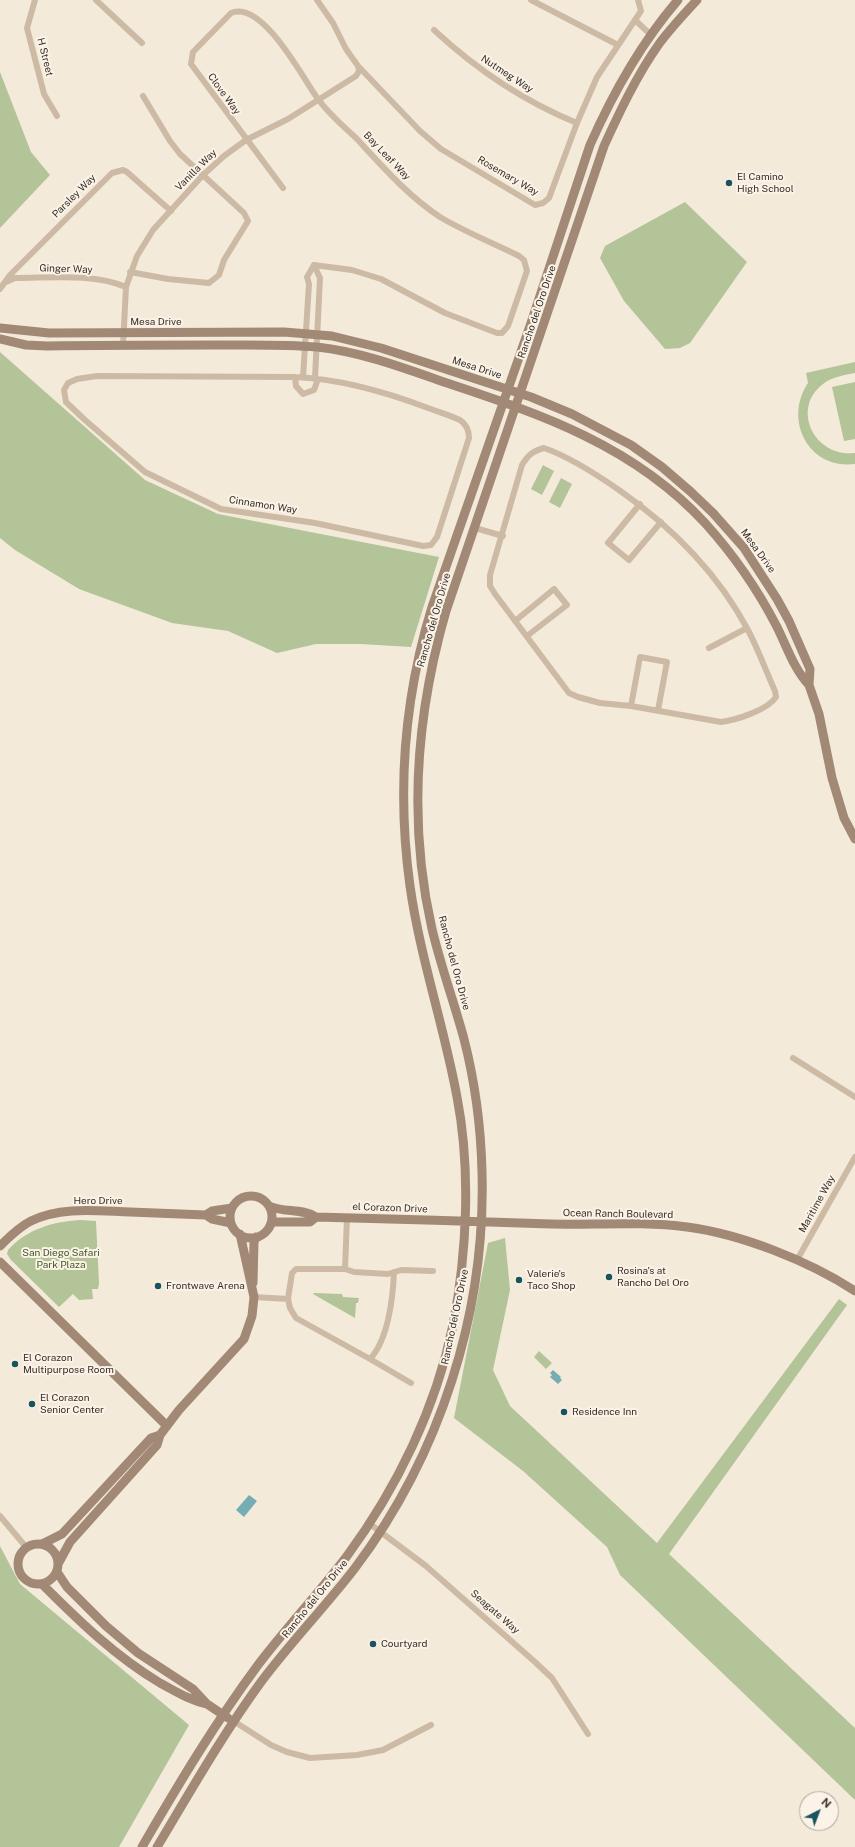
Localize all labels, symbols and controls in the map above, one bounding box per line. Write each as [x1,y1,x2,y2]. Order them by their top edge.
street label: H Street [34,36,56,78]
street label: Nutmeg Way [479,53,535,95]
street label: Clove Way [205,71,243,117]
street label: Bay Leaf Way [361,129,413,183]
street label: Vanilla Way [173,147,219,193]
street label: Rosemary Way [475,154,541,198]
place label: El Camino High School [737,171,794,194]
street label: Parsley Way [50,172,98,220]
marker: El Camino High School [724,178,734,188]
street label: Ginger Way [39,262,93,276]
street label: Rancho del Oro Drive [515,264,559,360]
street label: Mesa Drive [130,316,182,328]
street label: Mesa Drive [451,354,503,382]
street label: Cinnamon Way [228,494,298,516]
street label: Mesa Drive [738,527,778,575]
street label: Rancho del Oro Drive [415,572,453,668]
street label: Rancho del Oro Drive [436,914,472,1012]
street label: Maritime Way [796,1173,838,1235]
street label: Hero Drive [73,1195,123,1207]
street label: el Corazon Drive [352,1201,428,1215]
street label: Ocean Ranch Boulevard [563,1207,673,1221]
park label: San Diego Safari Park Plaza [22,1247,100,1270]
place label: Rosina's at Rancho Del Oro [617,1265,689,1288]
street label: Rancho del Oro Drive [439,1268,471,1366]
place label: Valerie's Taco Shop [527,1268,575,1292]
marker: Rosina's at Rancho Del Oro [604,1272,614,1282]
marker: Valerie's Taco Shop [514,1275,524,1285]
place label: Frontwave Arena [166,1280,245,1292]
marker: Frontwave Arena [153,1281,163,1291]
place label: El Corazon Multipurpose Room [23,1352,114,1376]
marker: El Corazon Multipurpose Room [10,1359,20,1369]
place label: El Corazon Senior Center [40,1392,104,1416]
marker: El Corazon Senior Center [27,1399,37,1409]
place label: Residence Inn [572,1406,637,1418]
marker: Residence Inn [559,1407,569,1417]
street label: Rancho del Oro Drive [280,1557,350,1641]
street label: Seagate Way [468,1588,522,1636]
place label: Courtyard [381,1638,428,1650]
marker: Courtyard [368,1639,378,1649]
north arrow [799,1791,839,1831]
text: N [819,1795,834,1810]

